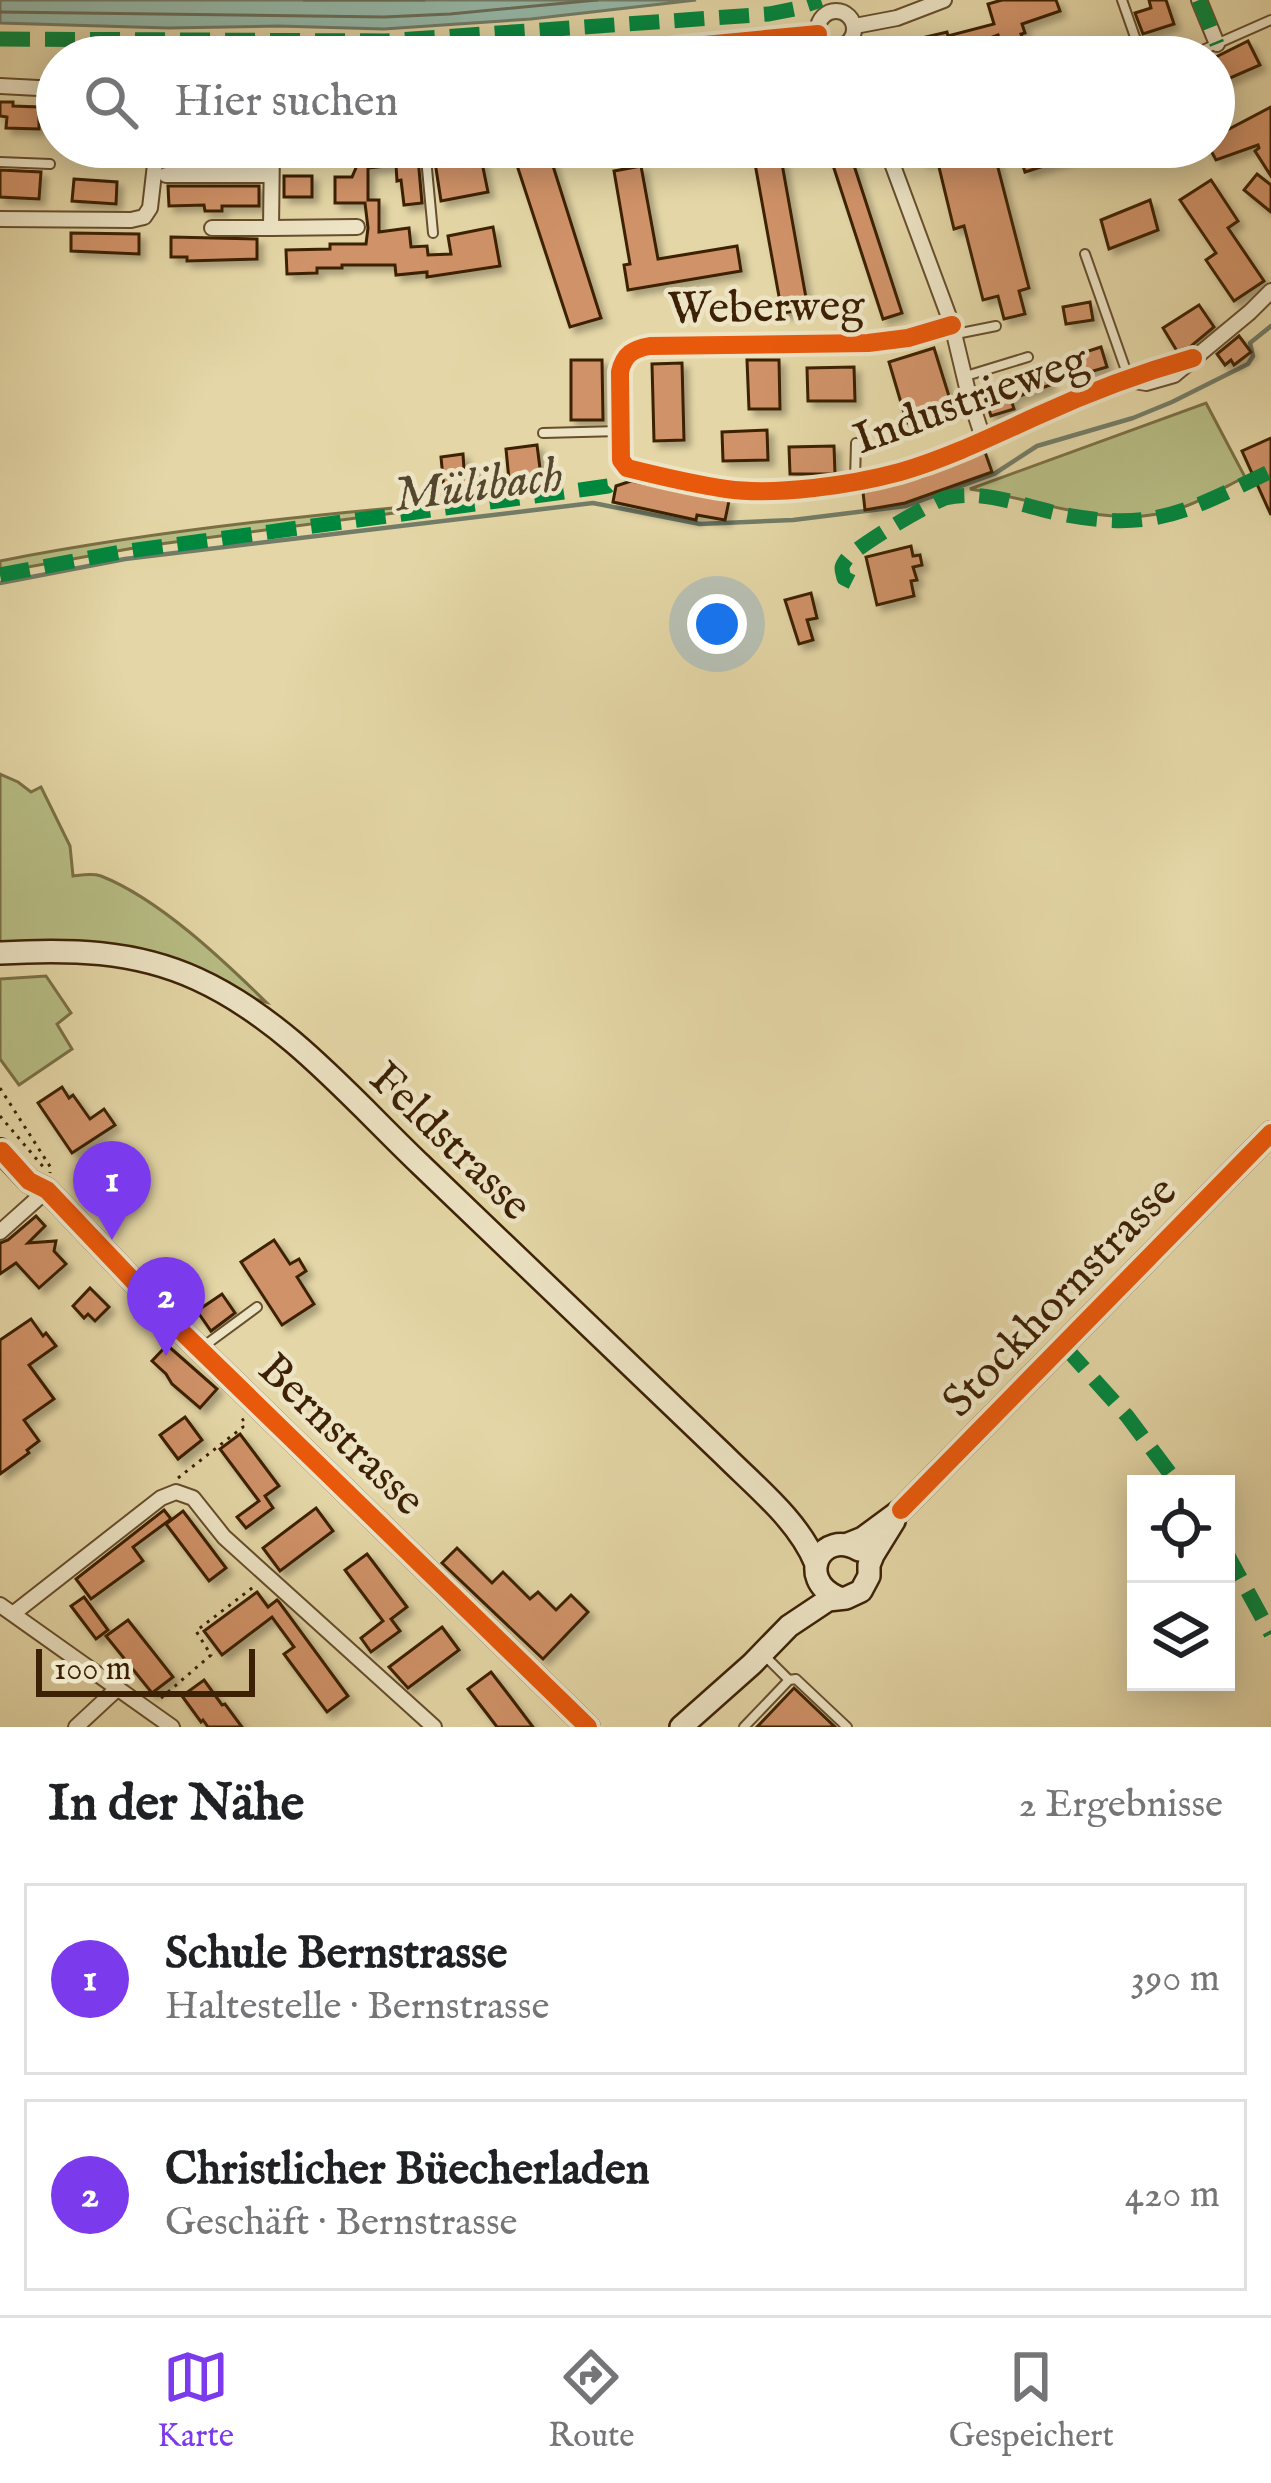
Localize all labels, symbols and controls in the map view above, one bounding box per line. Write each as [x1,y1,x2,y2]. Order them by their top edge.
search box [36,36,1235,168]
icon: search [78,69,144,135]
text: Hier suchen [174,74,398,131]
street label: Weberweg [667,278,866,339]
street label: Industrieweg [846,331,1097,469]
water label: Mülibach [391,447,566,527]
your location [687,594,747,654]
street label: Feldstrasse [356,1051,543,1234]
pin: 1 [73,1141,151,1240]
street label: Stockhornstrasse [931,1165,1190,1430]
pin: 2 [127,1257,205,1356]
street label: Bernstrasse [245,1342,436,1529]
map controls [1127,1475,1235,1691]
button: locate [1127,1475,1235,1583]
button: layers [1127,1583,1235,1691]
scale bar [36,1643,255,1696]
text: 100 m [54,1649,131,1691]
text: In der Nähe [48,1773,304,1838]
text: 2 Ergebnisse [1019,1781,1223,1830]
text: Schule Bernstrasse [165,1926,507,1983]
text: 1 [83,1955,97,2004]
text: 390 m [1131,1955,1220,2004]
text: Haltestelle · Bernstrasse [165,1983,549,2032]
text: Christlicher Büecherladen [165,2142,650,2199]
text: 2 [81,2171,99,2220]
text: 420 m [1125,2171,1220,2220]
text: Geschäft · Bernstrasse [165,2199,518,2248]
tab: Karte [157,2344,234,2458]
tab: Route [548,2344,634,2458]
tab: Gespeichert [949,2344,1114,2458]

